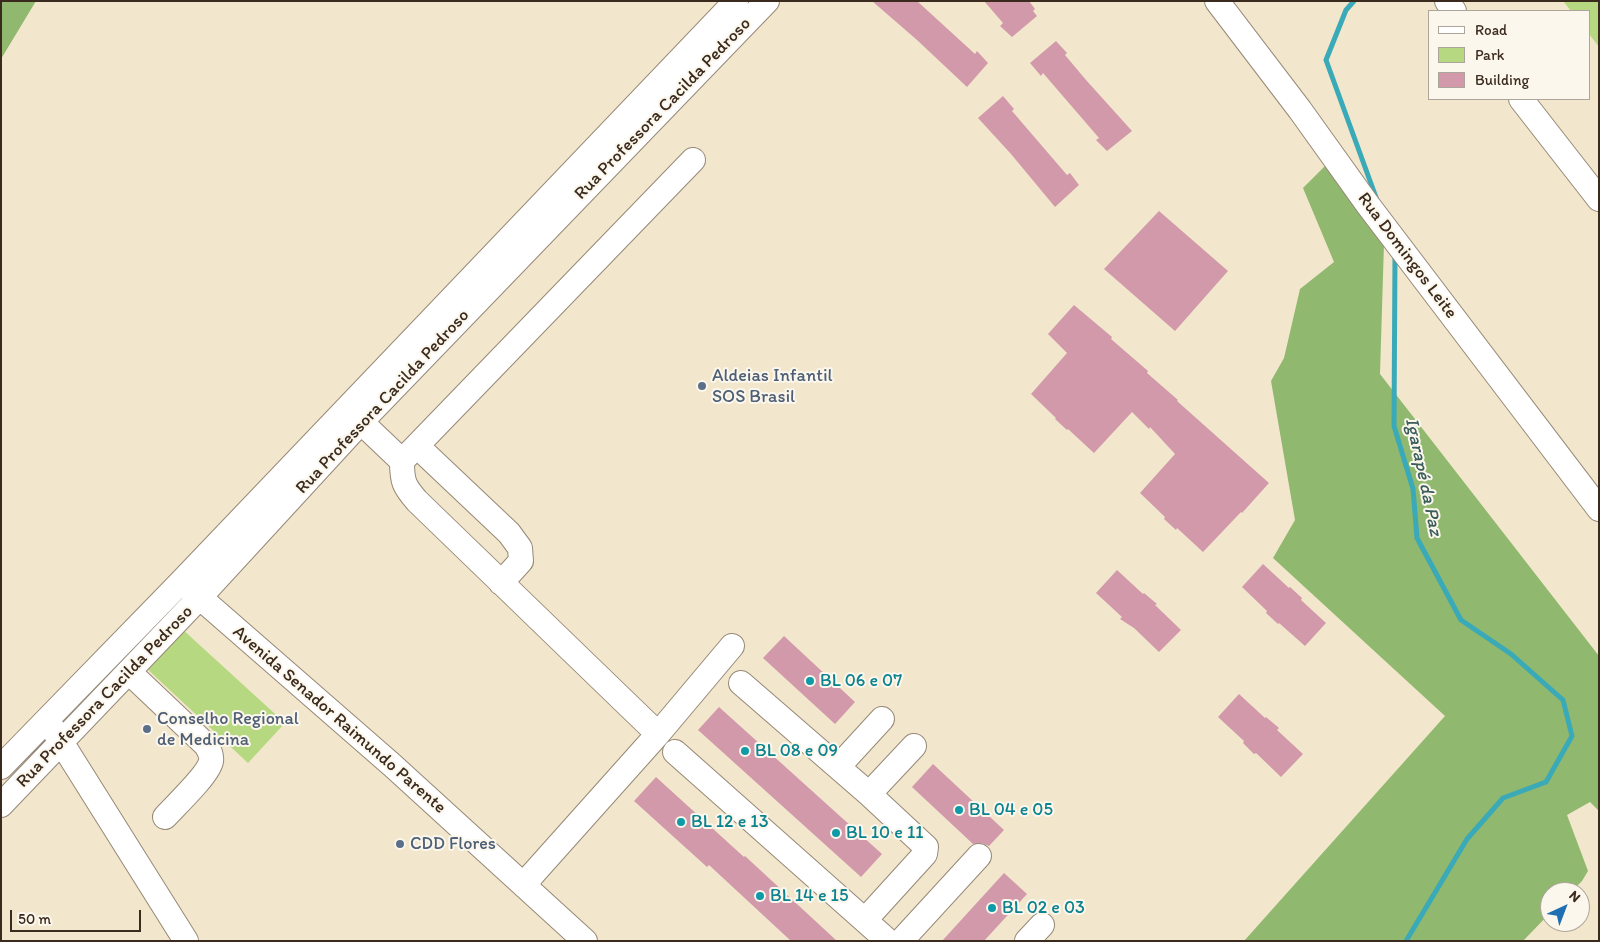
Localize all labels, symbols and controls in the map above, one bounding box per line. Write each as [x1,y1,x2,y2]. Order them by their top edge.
legend [1428,10,1590,100]
street label: Rua Professora Cacilda Pedroso [570,13,756,205]
text: Road [1475,21,1507,39]
text: Park [1475,46,1505,64]
text: Building [1475,71,1529,89]
street label: Rua Domingos Leite [1353,189,1461,323]
street label: Rua Professora Cacilda Pedroso [292,305,474,499]
place label: Aldeias Infantil SOS Brasil [712,365,833,408]
marker: Aldeias Infantil SOS Brasil [696,380,708,392]
water label: Igarapé da Paz [1399,416,1447,538]
street label: Rua Professora Cacilda Pedroso [12,601,198,793]
street label: Avenida Senador Raimundo Parente [228,621,450,819]
place label: BL 06 e 07 [820,670,902,692]
marker: BL 06 e 07 [804,675,816,687]
place label: Conselho Regional de Medicina [157,708,299,751]
marker: Conselho Regional de Medicina [141,723,153,735]
place label: BL 08 e 09 [755,740,838,762]
marker: BL 08 e 09 [739,745,751,757]
place label: BL 04 e 05 [969,799,1053,821]
marker: BL 04 e 05 [953,804,965,816]
place label: BL 12 e 13 [691,811,768,833]
marker: BL 12 e 13 [675,816,687,828]
place label: BL 10 e 11 [846,822,924,844]
marker: BL 10 e 11 [830,827,842,839]
place label: CDD Flores [410,833,496,855]
marker: CDD Flores [394,838,406,850]
north arrow [1540,882,1590,932]
place label: BL 14 e 15 [770,885,848,907]
text: N [1566,887,1584,906]
marker: BL 14 e 15 [754,890,766,902]
place label: BL 02 e 03 [1002,897,1085,919]
scale bar [12,900,144,932]
marker: BL 02 e 03 [986,902,998,914]
text: 50 m [18,910,51,928]

